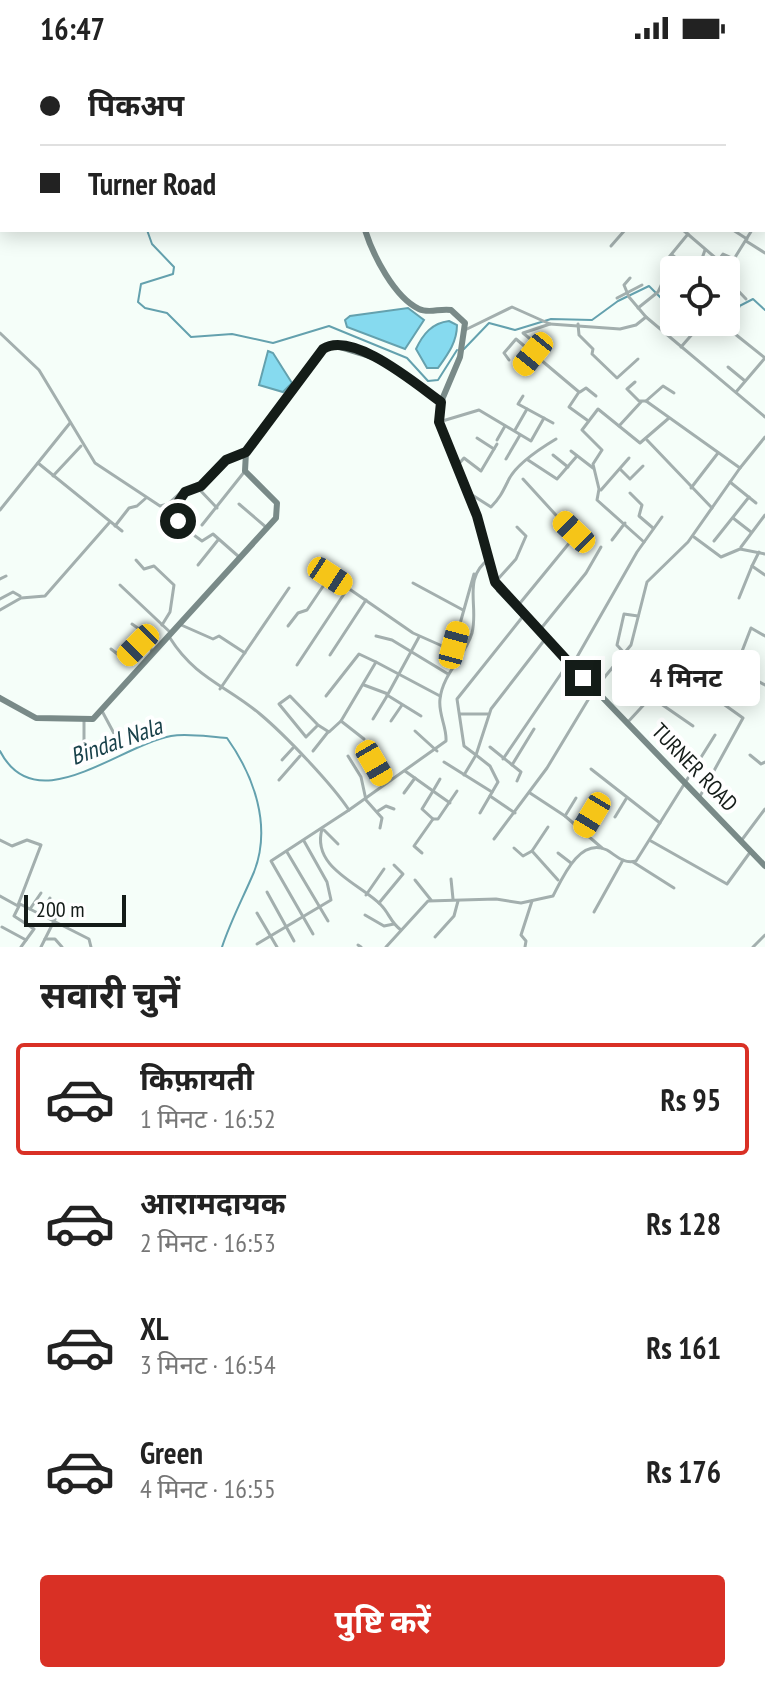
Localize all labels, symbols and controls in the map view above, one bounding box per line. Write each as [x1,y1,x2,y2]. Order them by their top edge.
text: 16:47 [40,9,105,48]
text: पिकअप [88,85,184,124]
text: Turner Road [88,164,216,203]
map controls [660,256,740,336]
button: locate [660,256,740,336]
car [509,328,557,380]
route start [160,503,196,539]
car [548,507,600,557]
car [303,553,357,599]
car [436,619,472,671]
car [113,620,163,670]
callout: 4 मिनट [611,650,759,706]
route end [565,660,601,696]
text: 4 मिनट [650,661,722,694]
water label: Bindal Nala [66,710,167,772]
street label: TURNER ROAD [646,717,744,817]
car [352,736,396,790]
car [569,788,615,842]
scale bar [24,891,126,927]
text: 200 m [36,895,85,923]
text: सवारी चुनें [40,971,180,1018]
text: किफ़ायती [140,1059,254,1098]
icon: car [44,1063,116,1135]
text: Rs 95 [661,1080,721,1119]
text: 1 मिनट · 16:52 [140,1102,276,1135]
text: आरामदायक [140,1183,286,1222]
icon: car [44,1187,116,1259]
text: Rs 128 [646,1204,721,1243]
text: 2 मिनट · 16:53 [140,1226,276,1259]
text: XL [140,1309,169,1348]
icon: car [44,1311,116,1383]
text: Rs 161 [646,1328,721,1367]
text: 3 मिनट · 16:54 [140,1348,276,1381]
text: Green [140,1433,203,1472]
icon: car [44,1435,116,1507]
text: Rs 176 [646,1452,721,1491]
text: 4 मिनट · 16:55 [140,1472,276,1505]
button: पुष्टि करें [40,1575,725,1667]

